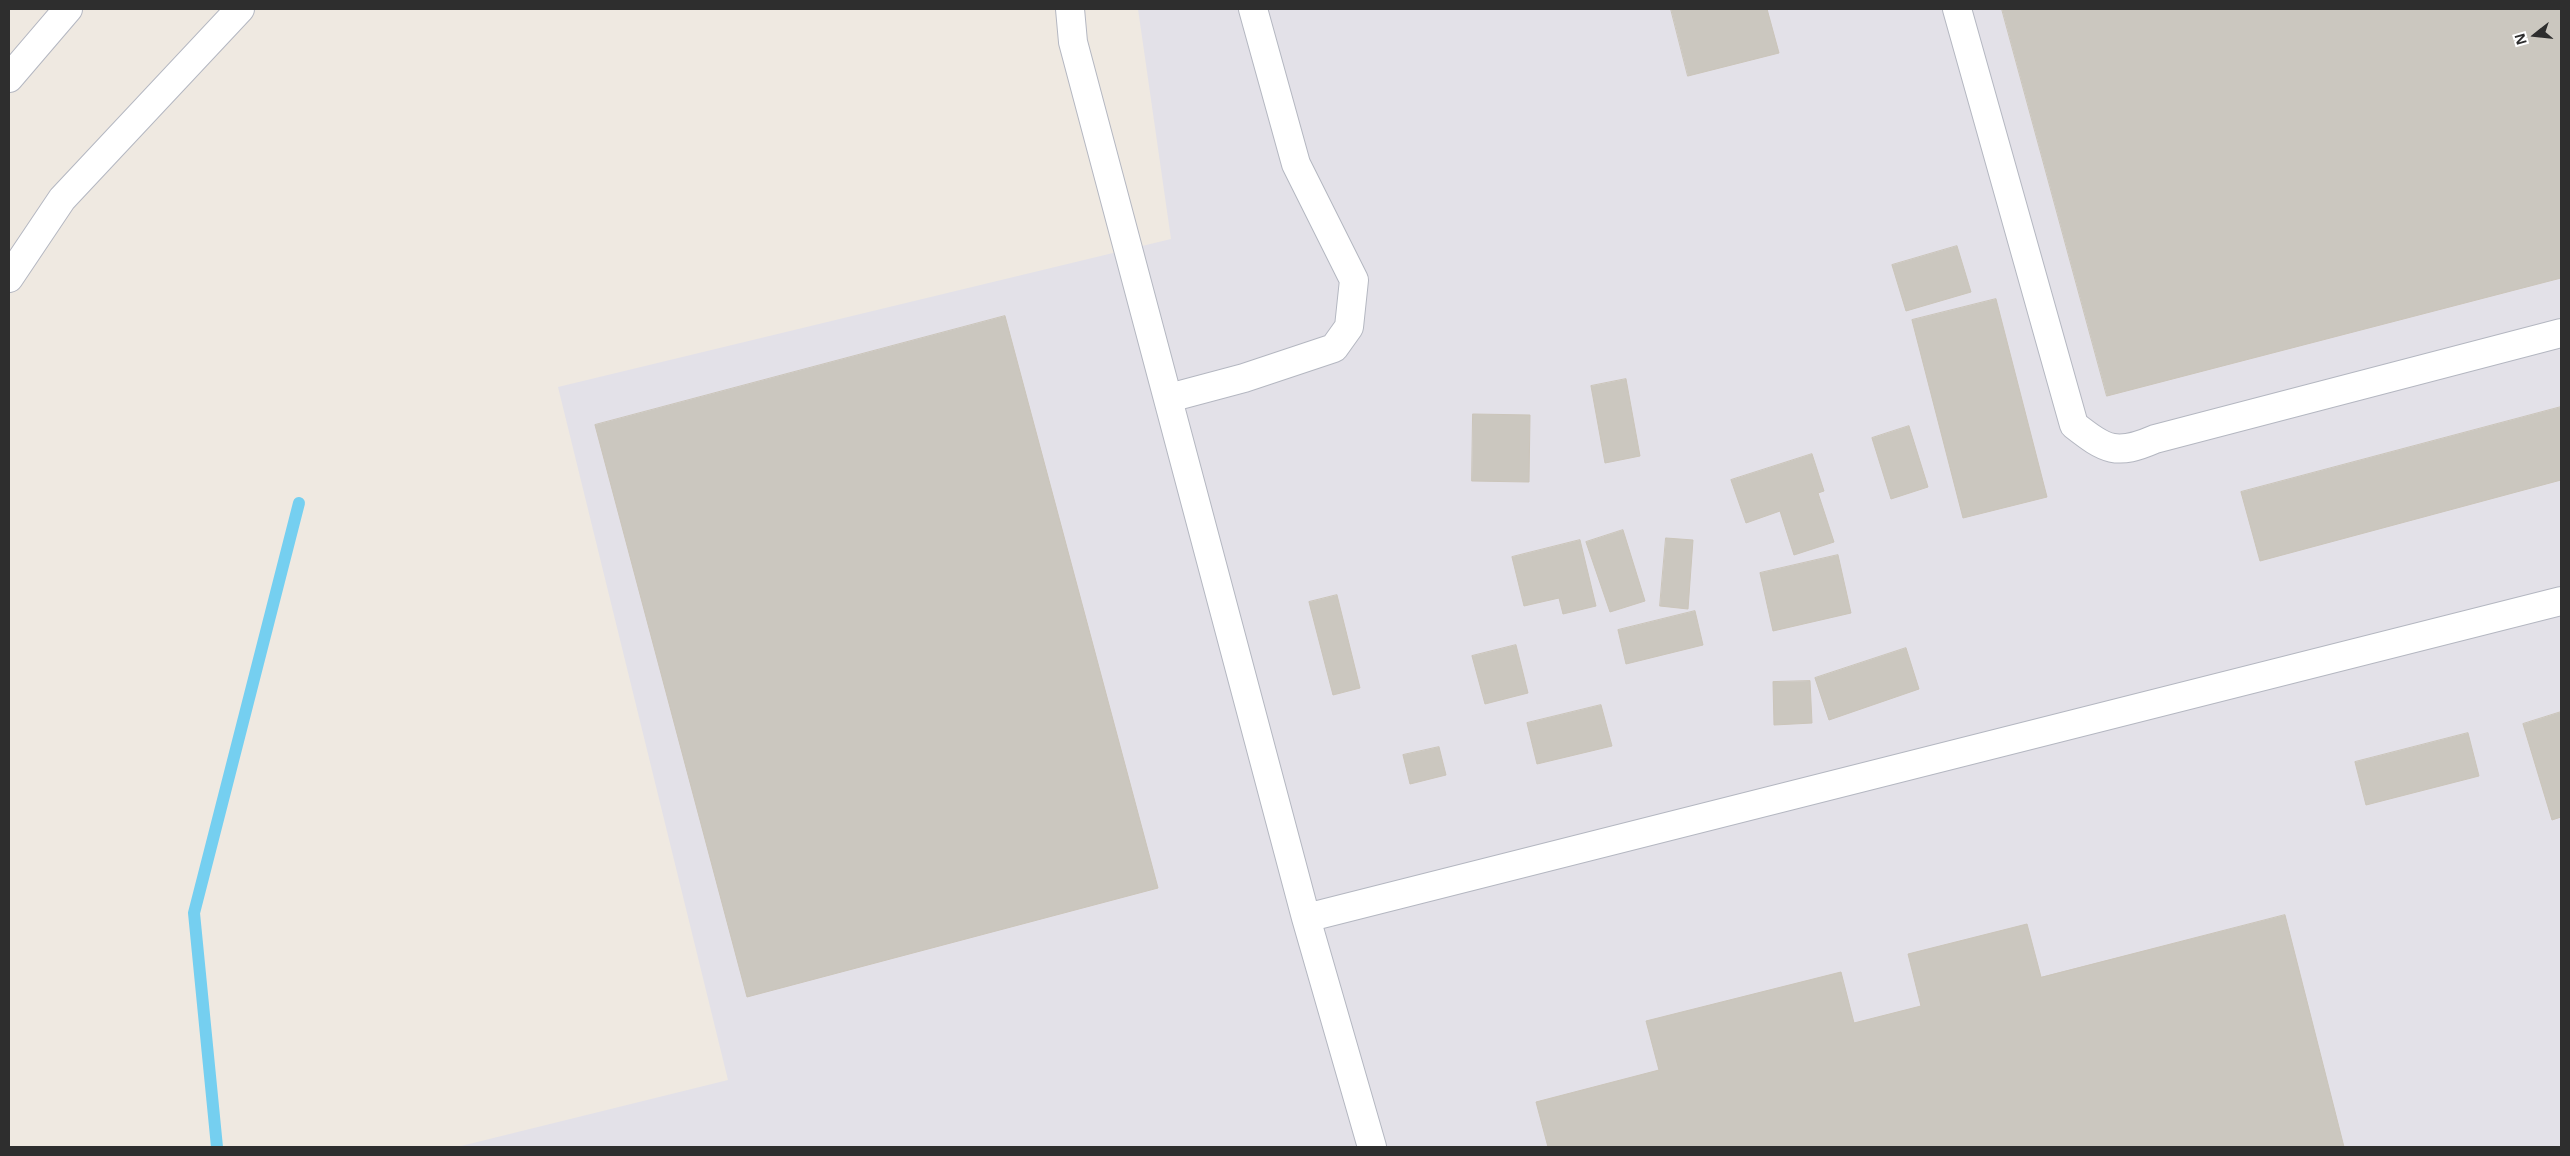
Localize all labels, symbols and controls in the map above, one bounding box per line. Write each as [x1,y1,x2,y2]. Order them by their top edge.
north arrow [2510,10,2560,60]
text: N [2509,31,2531,47]

